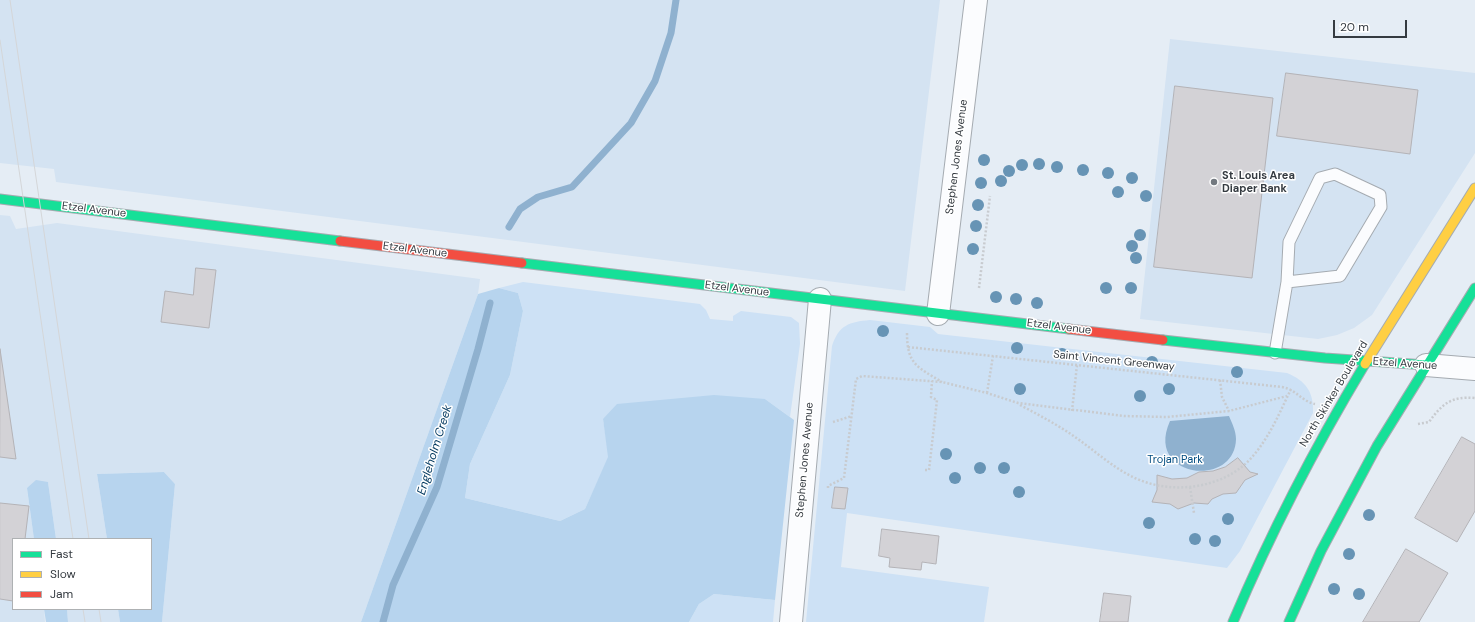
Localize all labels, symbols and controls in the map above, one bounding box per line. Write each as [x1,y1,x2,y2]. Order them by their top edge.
scale bar [1335,12,1409,38]
text: 20 m [1340,19,1369,35]
street label: Stephen Jones Avenue [943,99,971,215]
place label: St. Louis Area Diaper Bank [1222,169,1295,195]
marker: St. Louis Area Diaper Bank [1209,177,1219,187]
street label: Etzel Avenue [61,200,127,220]
street label: Etzel Avenue [382,240,448,260]
street label: Etzel Avenue [704,279,770,299]
street label: Etzel Avenue [1026,317,1092,337]
street label: North Skinker Boulevard [1297,339,1371,449]
street label: Saint Vincent Greenway [1053,348,1175,374]
street label: Etzel Avenue [1372,355,1438,373]
street label: Stephen Jones Avenue [793,402,817,518]
water label: Engleholm Creek [415,403,455,497]
park label: Trojan Park [1147,453,1203,467]
legend [12,538,152,610]
text: Fast [50,546,73,562]
text: Slow [50,566,76,582]
text: Jam [50,586,73,602]

